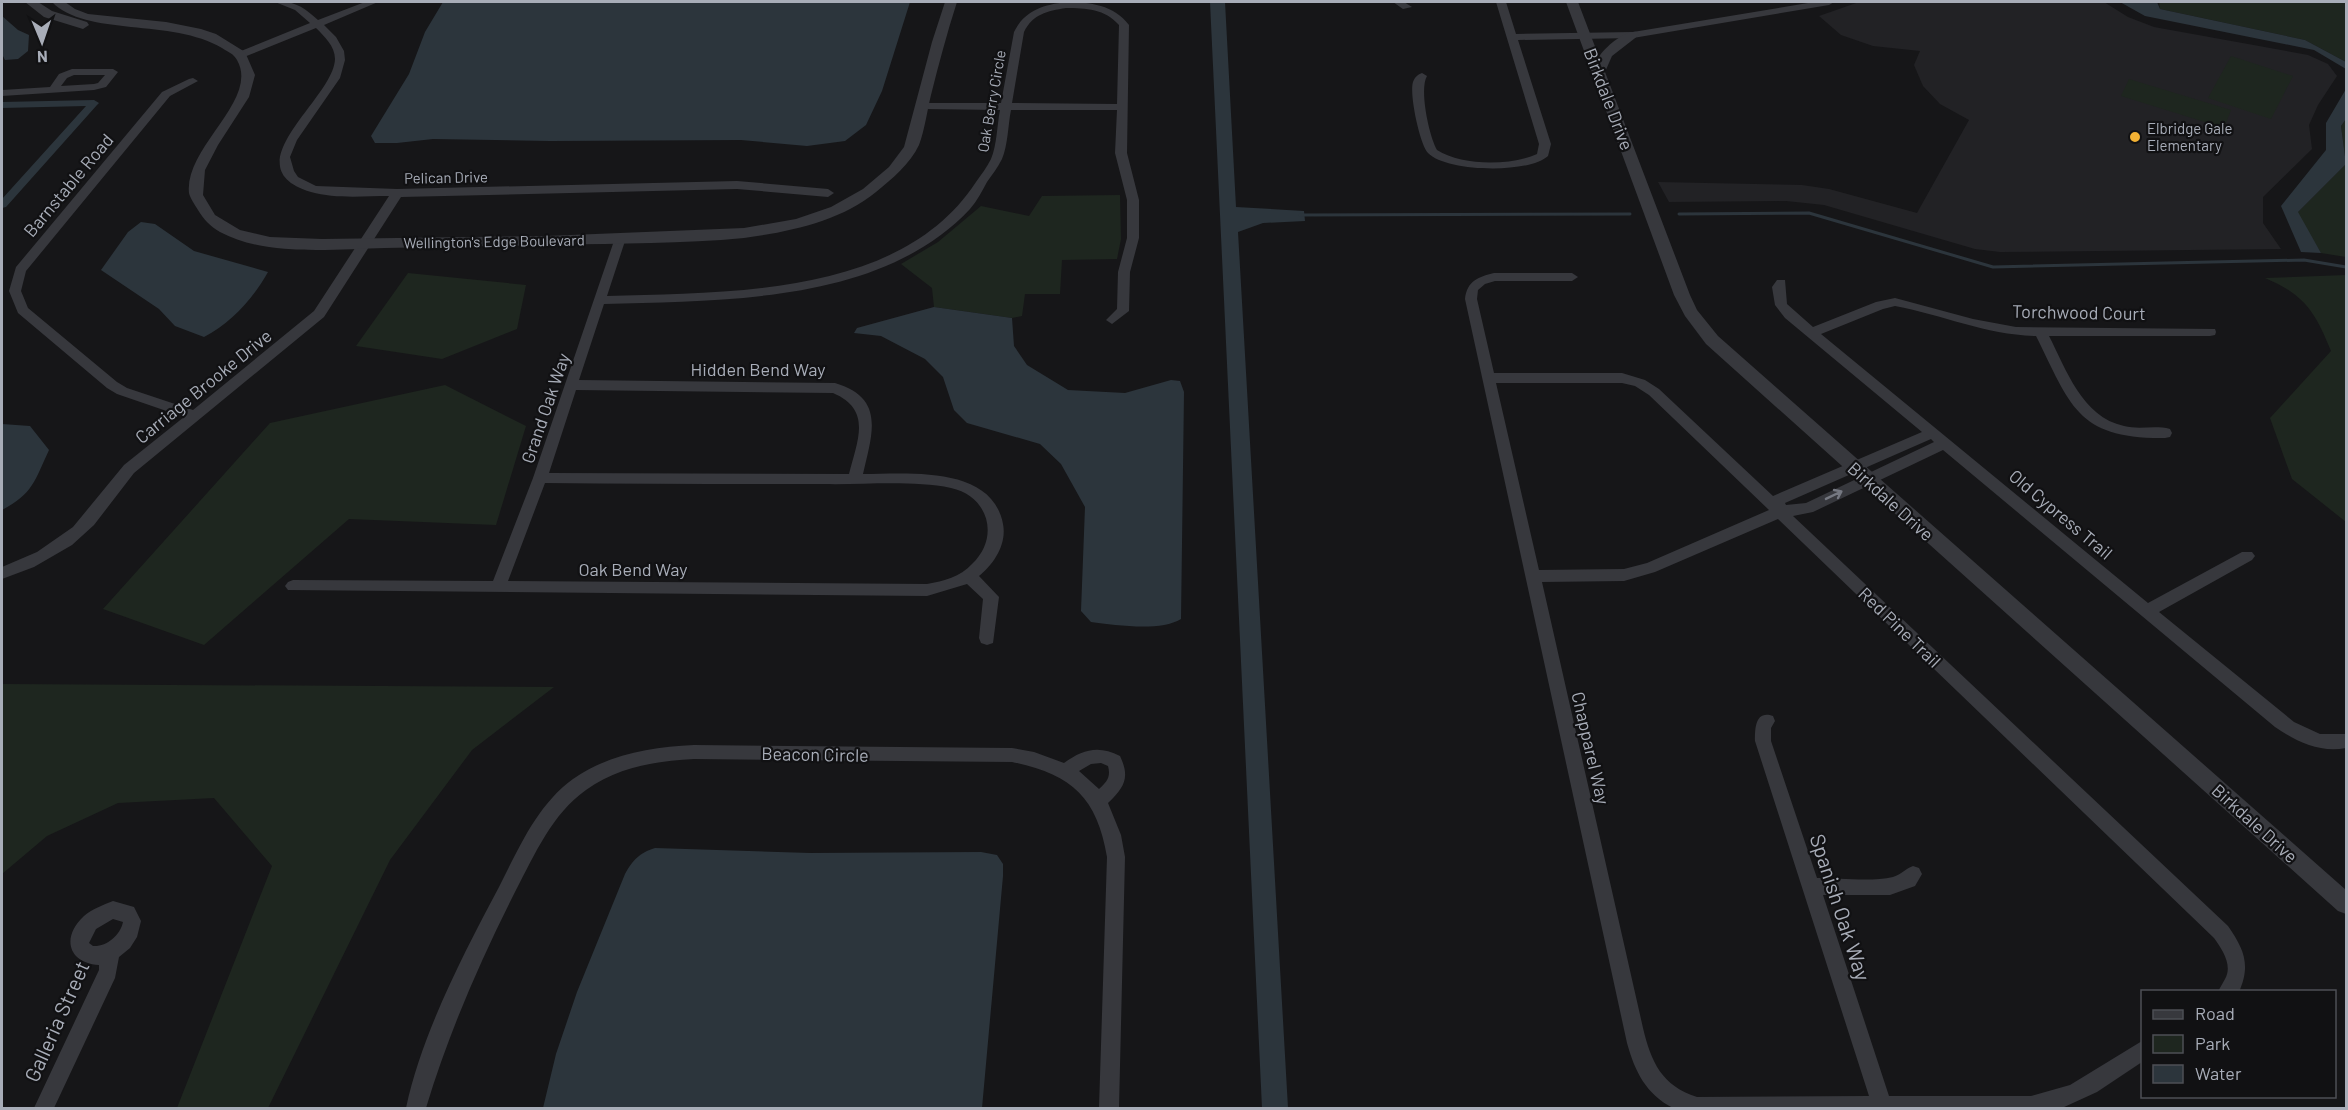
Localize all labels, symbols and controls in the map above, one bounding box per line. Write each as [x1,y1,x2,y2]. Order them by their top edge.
north arrow [12,12,72,72]
street label: Birkdale Drive [1579,45,1639,153]
text: N [37,48,48,67]
street label: Oak Berry Circle [973,48,1009,154]
place label: Elbridge Gale Elementary [2147,119,2232,154]
street label: Barnstable Road [18,129,118,241]
marker: Elbridge Gale Elementary [2128,130,2142,144]
street label: Pelican Drive [404,167,488,187]
street label: Wellington's Edge Boulevard [403,230,585,252]
street label: Torchwood Court [2012,300,2146,324]
street label: Carriage Brooke Drive [130,324,276,448]
street label: Grand Oak Way [516,350,574,466]
street label: Hidden Bend Way [690,358,826,380]
street label: Birkdale Drive [1844,457,1938,545]
street label: Old Cypress Trail [2005,464,2117,564]
one-way arrow [1825,489,1843,500]
street label: Oak Bend Way [578,558,688,580]
street label: Red Pine Trail [1854,582,1946,672]
street label: Chapparel Way [1567,689,1615,807]
street label: Beacon Circle [761,742,869,766]
street label: Birkdale Drive [2208,779,2302,867]
street label: Spanish Oak Way [1805,830,1877,984]
street label: Galleria Street [18,957,94,1085]
legend [2141,990,2336,1098]
text: Road [2195,1002,2235,1024]
text: Park [2195,1032,2230,1054]
text: Water [2195,1062,2242,1084]

